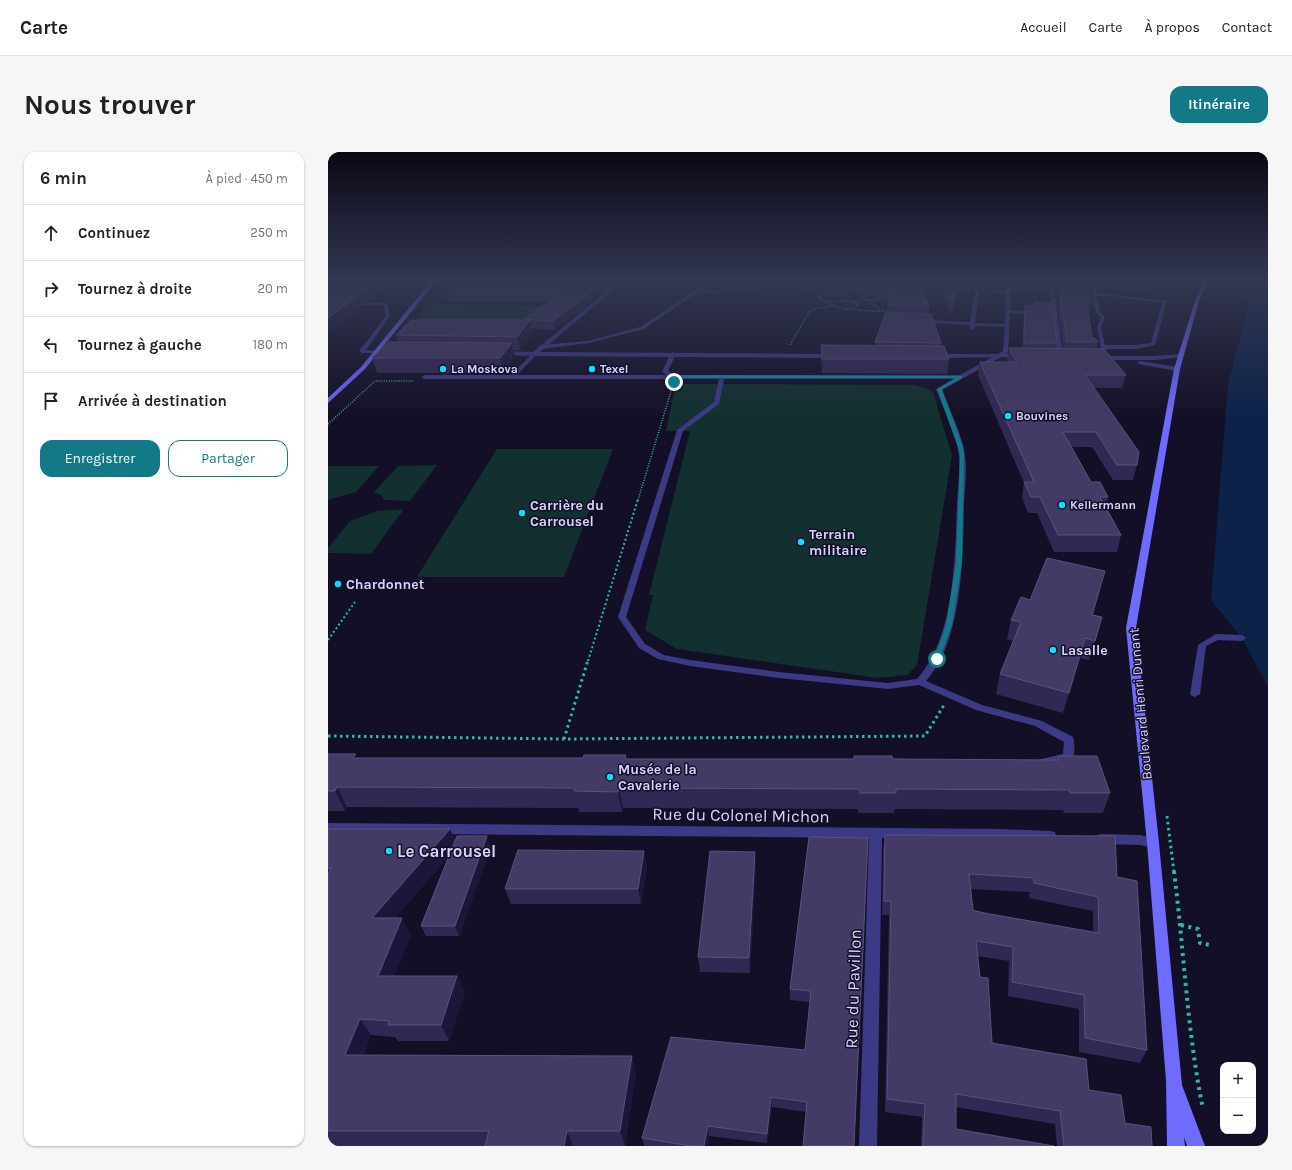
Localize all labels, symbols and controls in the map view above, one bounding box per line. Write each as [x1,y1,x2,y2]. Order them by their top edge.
text: Carte [20,17,68,39]
text: Accueil [1020,19,1067,36]
text: Carte [1089,19,1122,36]
text: À propos [1144,19,1200,36]
text: Contact [1222,19,1272,36]
button: Itinéraire [1170,86,1268,123]
text: Nous trouver [24,88,195,121]
text: 6 min [40,168,87,188]
text: À pied · 450 m [206,171,288,186]
icon: ahead [40,222,62,244]
text: Continuez [78,224,150,242]
text: 250 m [250,225,288,240]
icon: right [40,278,62,300]
text: Tournez à droite [78,280,192,298]
text: 20 m [258,281,288,296]
icon: left [40,334,62,356]
text: Tournez à gauche [78,336,202,354]
text: 180 m [253,337,288,352]
place label: La Moskova [451,362,518,376]
place label: Texel [600,362,628,376]
marker: La Moskova [438,364,448,374]
marker: Texel [587,364,597,374]
route end [665,373,683,391]
icon: arrive [40,390,62,412]
text: Arrivée à destination [78,392,227,410]
place label: Bouvines [1016,409,1068,423]
marker: Bouvines [1003,411,1013,421]
button: Enregistrer [40,440,160,477]
button: Partager [168,440,288,477]
place label: Carrière du Carrousel [530,497,604,530]
place label: Kellermann [1070,498,1136,512]
marker: Kellermann [1057,500,1067,510]
marker: Carrière du Carrousel [517,508,527,518]
place label: Terrain militaire [809,526,867,559]
marker: Terrain militaire [796,537,806,547]
place label: Chardonnet [346,576,425,593]
marker: Chardonnet [333,579,343,589]
street label: Boulevard Henri Dunant [1125,627,1156,781]
place label: Lasalle [1061,642,1108,659]
marker: Lasalle [1048,645,1058,655]
route start [928,650,946,668]
place label: Musée de la Cavalerie [618,761,697,794]
marker: Musée de la Cavalerie [605,772,615,782]
street label: Rue du Colonel Michon [652,803,830,827]
place label: Le Carrousel [397,841,496,861]
marker: Le Carrousel [384,846,394,856]
street label: Rue du Pavillon [841,929,865,1049]
map controls [1220,1062,1256,1134]
button: + [1220,1062,1256,1098]
button: − [1220,1098,1256,1134]

